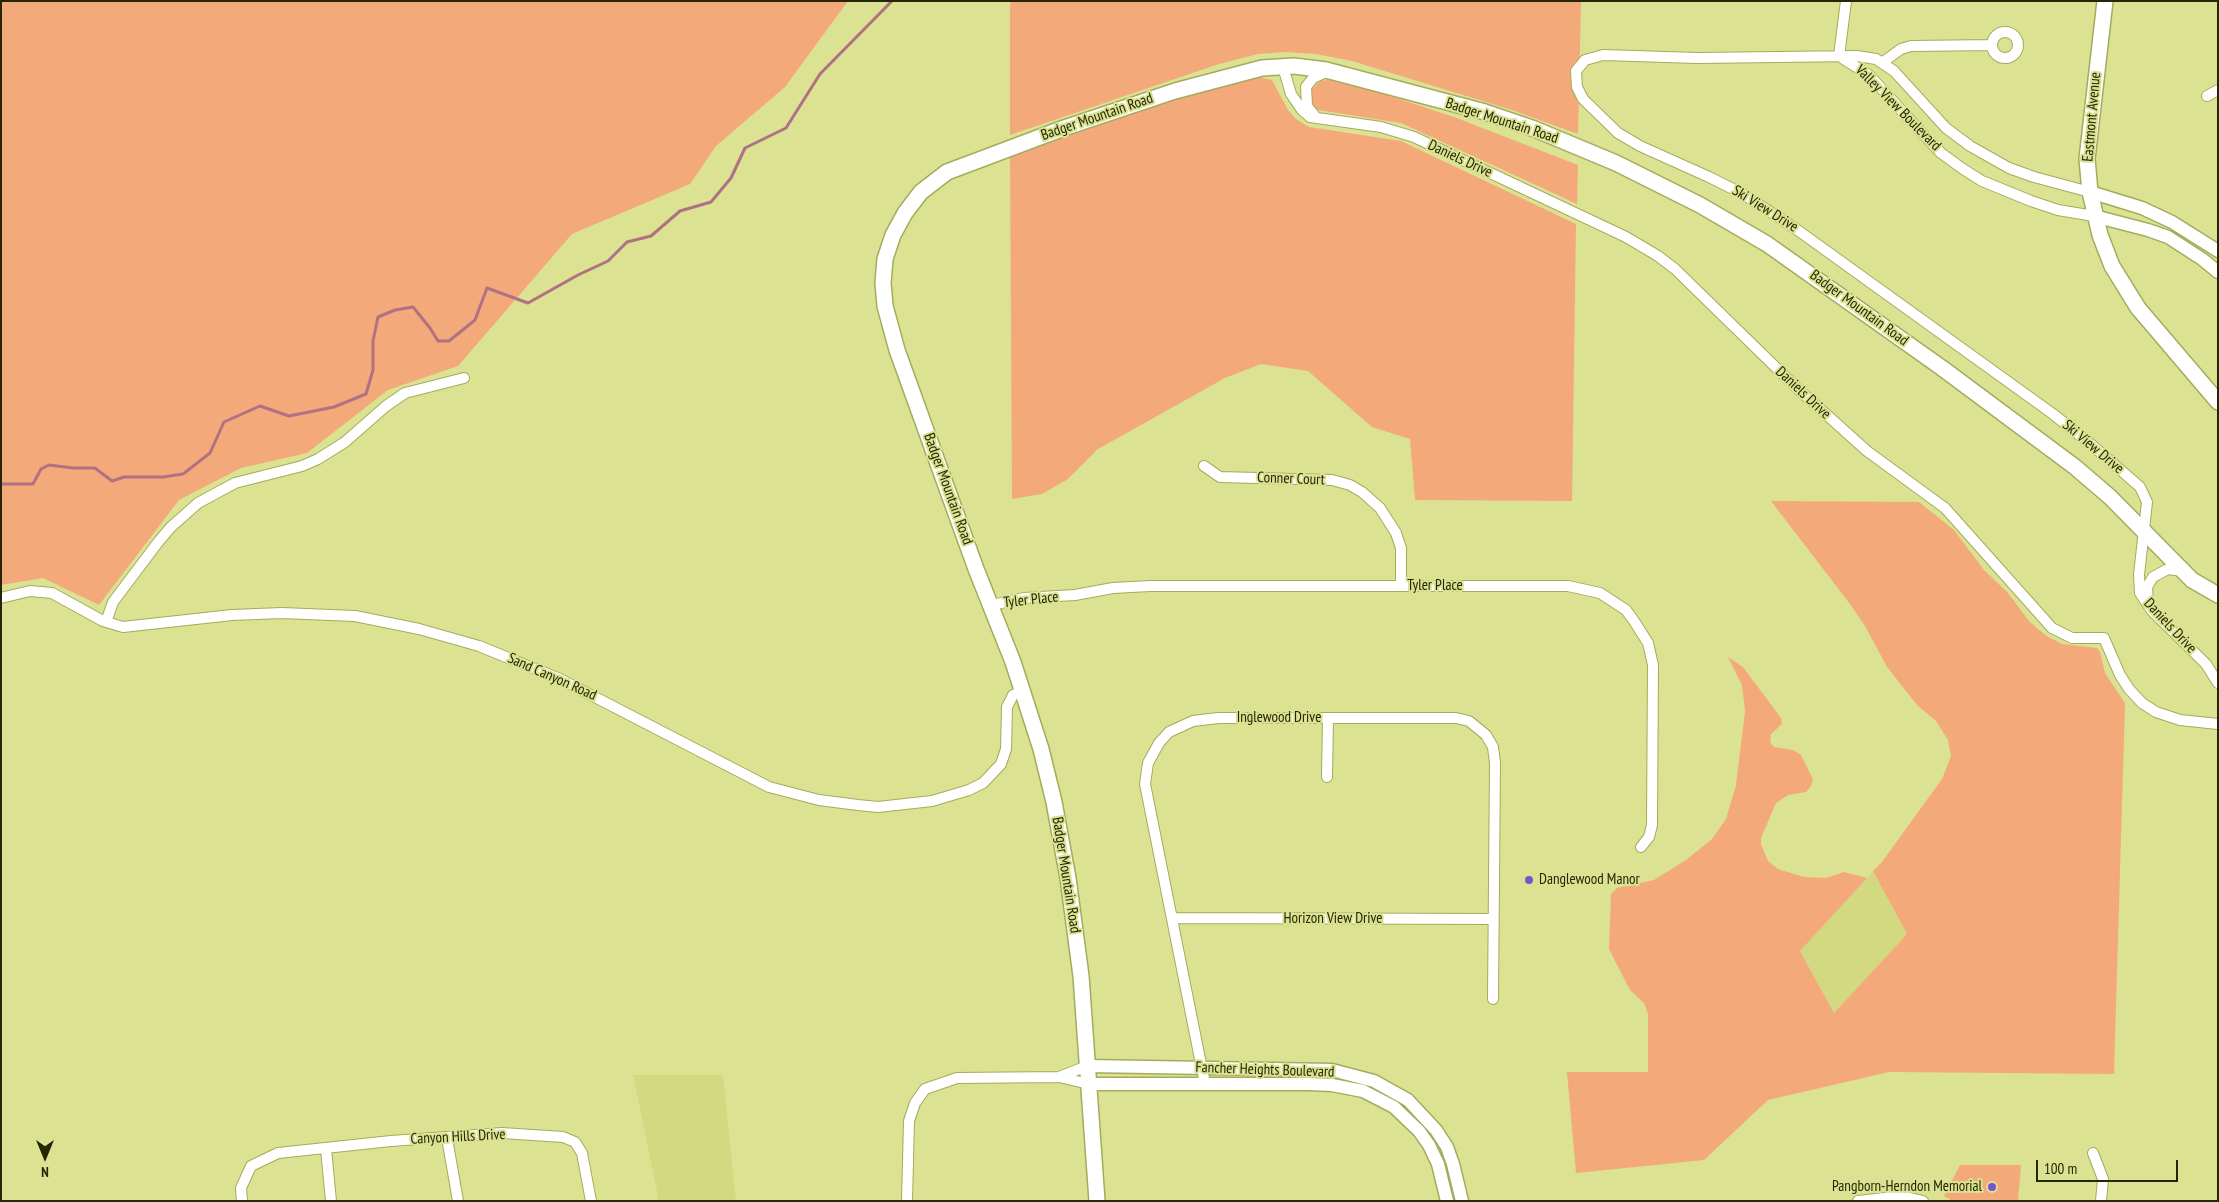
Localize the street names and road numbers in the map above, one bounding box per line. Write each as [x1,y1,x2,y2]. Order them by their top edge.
street label: Valley View Boulevard [1851,61,1945,155]
street label: Eastmont Avenue [2079,72,2105,162]
street label: Badger Mountain Road [1039,89,1155,145]
street label: Badger Mountain Road [1443,94,1561,148]
street label: Daniels Drive [1425,136,1495,182]
street label: Ski View Drive [1729,182,1801,236]
street label: Badger Mountain Road [1806,266,1912,350]
street label: Daniels Drive [1772,363,1834,423]
street label: Ski View Drive [2059,416,2127,478]
street label: Badger Mountain Road [919,431,977,547]
street label: Conner Court [1257,469,1325,489]
street label: Tyler Place [1407,577,1463,595]
street label: Tyler Place [1003,588,1059,612]
street label: Daniels Drive [2140,595,2200,657]
street label: Sand Canyon Road [505,649,599,705]
street label: Inglewood Drive [1237,709,1321,727]
street label: Badger Mountain Road [1048,816,1084,934]
street label: Horizon View Drive [1284,910,1382,928]
street label: Fancher Heights Boulevard [1195,1059,1335,1081]
street label: Canyon Hills Drive [410,1126,506,1148]

